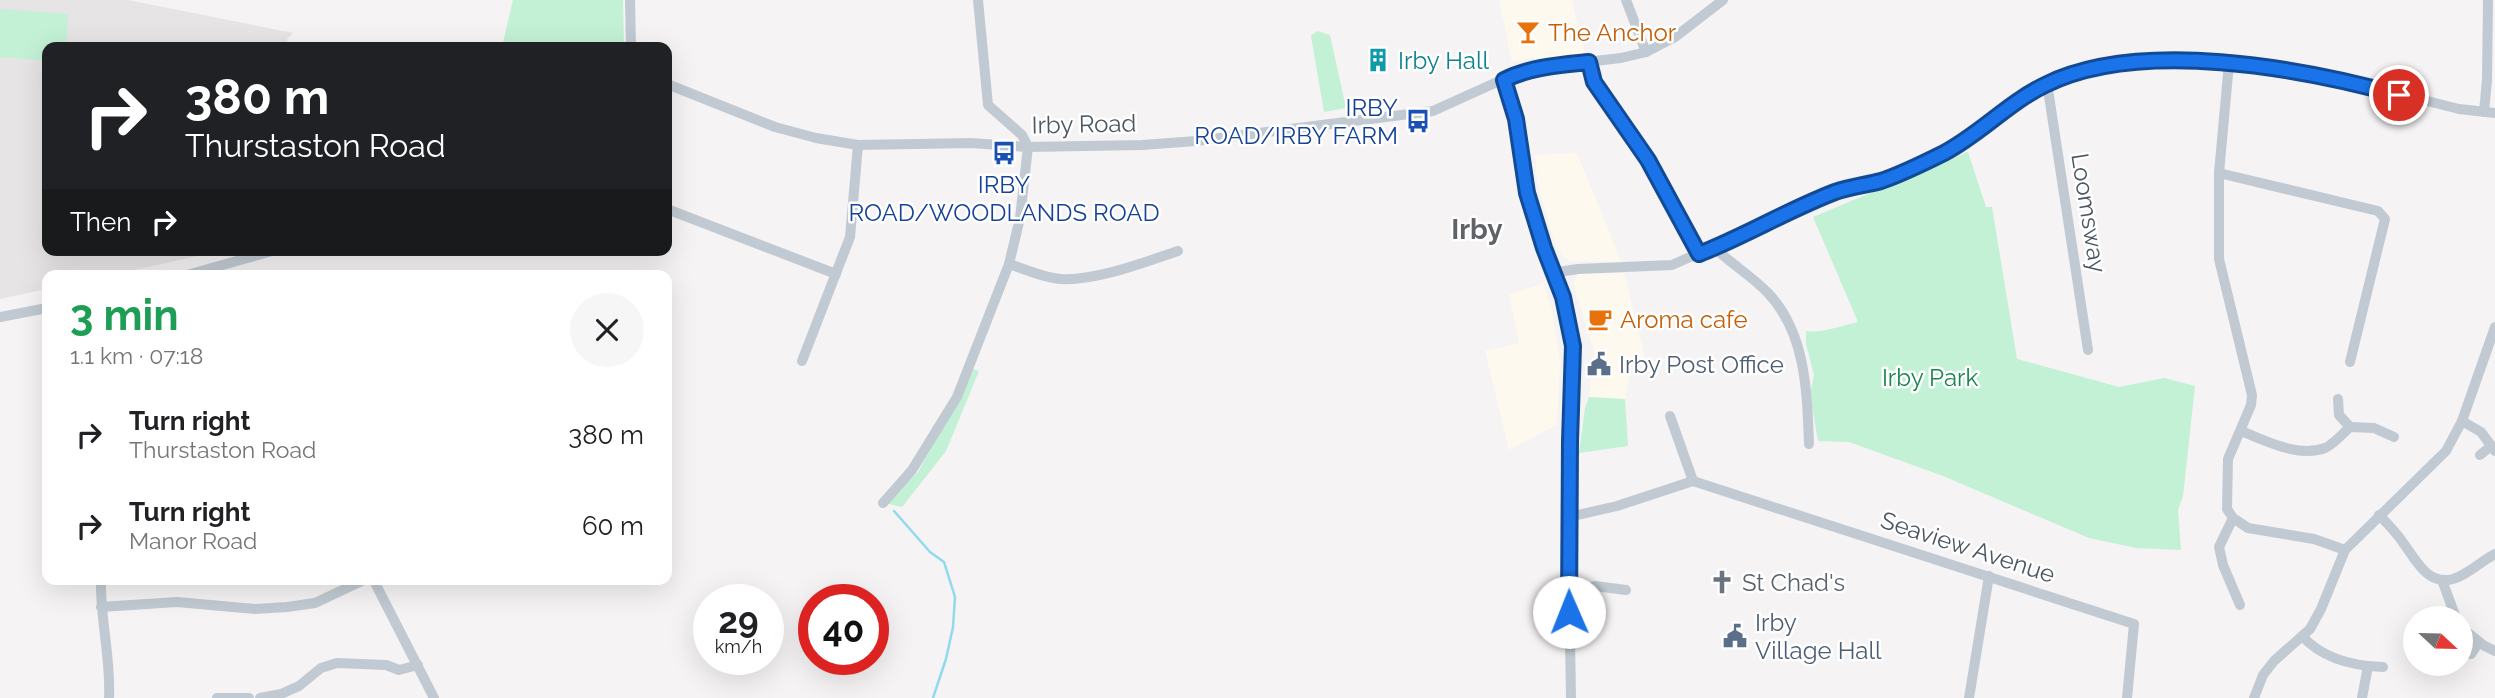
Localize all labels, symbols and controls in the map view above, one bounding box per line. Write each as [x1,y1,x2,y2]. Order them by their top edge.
bar icon: The Anchor [1514,18,1542,46]
place label: The Anchor [1548,18,1677,47]
building icon: Irby Hall [1364,46,1392,74]
place label: Irby Hall [1398,46,1489,75]
pin [2369,65,2429,125]
text: 380 m [185,68,329,125]
icon: right [70,70,161,161]
icon: arrive [2380,76,2418,114]
place label: IRBY ROAD/IRBY FARM [1194,93,1398,150]
bus stop icon: IRBY ROAD/IRBY FARM [1404,107,1432,135]
street label: Irby Road [1031,109,1137,139]
text: Thurstaston Road [185,127,446,164]
bus stop icon: IRBY ROAD/WOODLANDS ROAD [990,139,1018,167]
street label: Loomsway [2065,151,2113,275]
place label: IRBY ROAD/WOODLANDS ROAD [848,170,1160,227]
icon: right [145,203,183,241]
text: Then [70,207,131,237]
district label: Irby [1451,213,1503,246]
text: 3 min [70,291,179,340]
button: close [570,293,644,367]
cafe icon: Aroma cafe [1586,305,1614,333]
place label: Aroma cafe [1620,305,1748,334]
text: 1.1 km · 07:18 [70,342,203,369]
public building icon: Irby Post Office [1585,350,1613,378]
place label: Irby Post Office [1619,350,1784,379]
park label: Irby Park [1882,363,1978,392]
text: Turn right [129,406,250,436]
icon: right [70,416,108,454]
text: 380 m [568,420,644,450]
text: Thurstaston Road [129,436,316,463]
text: Turn right [129,497,250,527]
street label: Seaview Avenue [1877,505,2059,589]
icon: right [70,507,108,545]
text: 60 m [582,511,644,541]
text: Manor Road [129,527,257,554]
church icon: St Chad's [1708,568,1736,596]
place label: St Chad's [1742,568,1845,597]
position arrow [1532,575,1606,649]
speed limit sign: 40 [798,584,889,675]
text: 29 [718,600,759,641]
north arrow [2403,606,2473,676]
map controls [2403,606,2473,676]
place label: Irby Village Hall [1755,608,1882,665]
public building icon: Irby Village Hall [1721,622,1749,650]
text: km/h [715,636,762,657]

